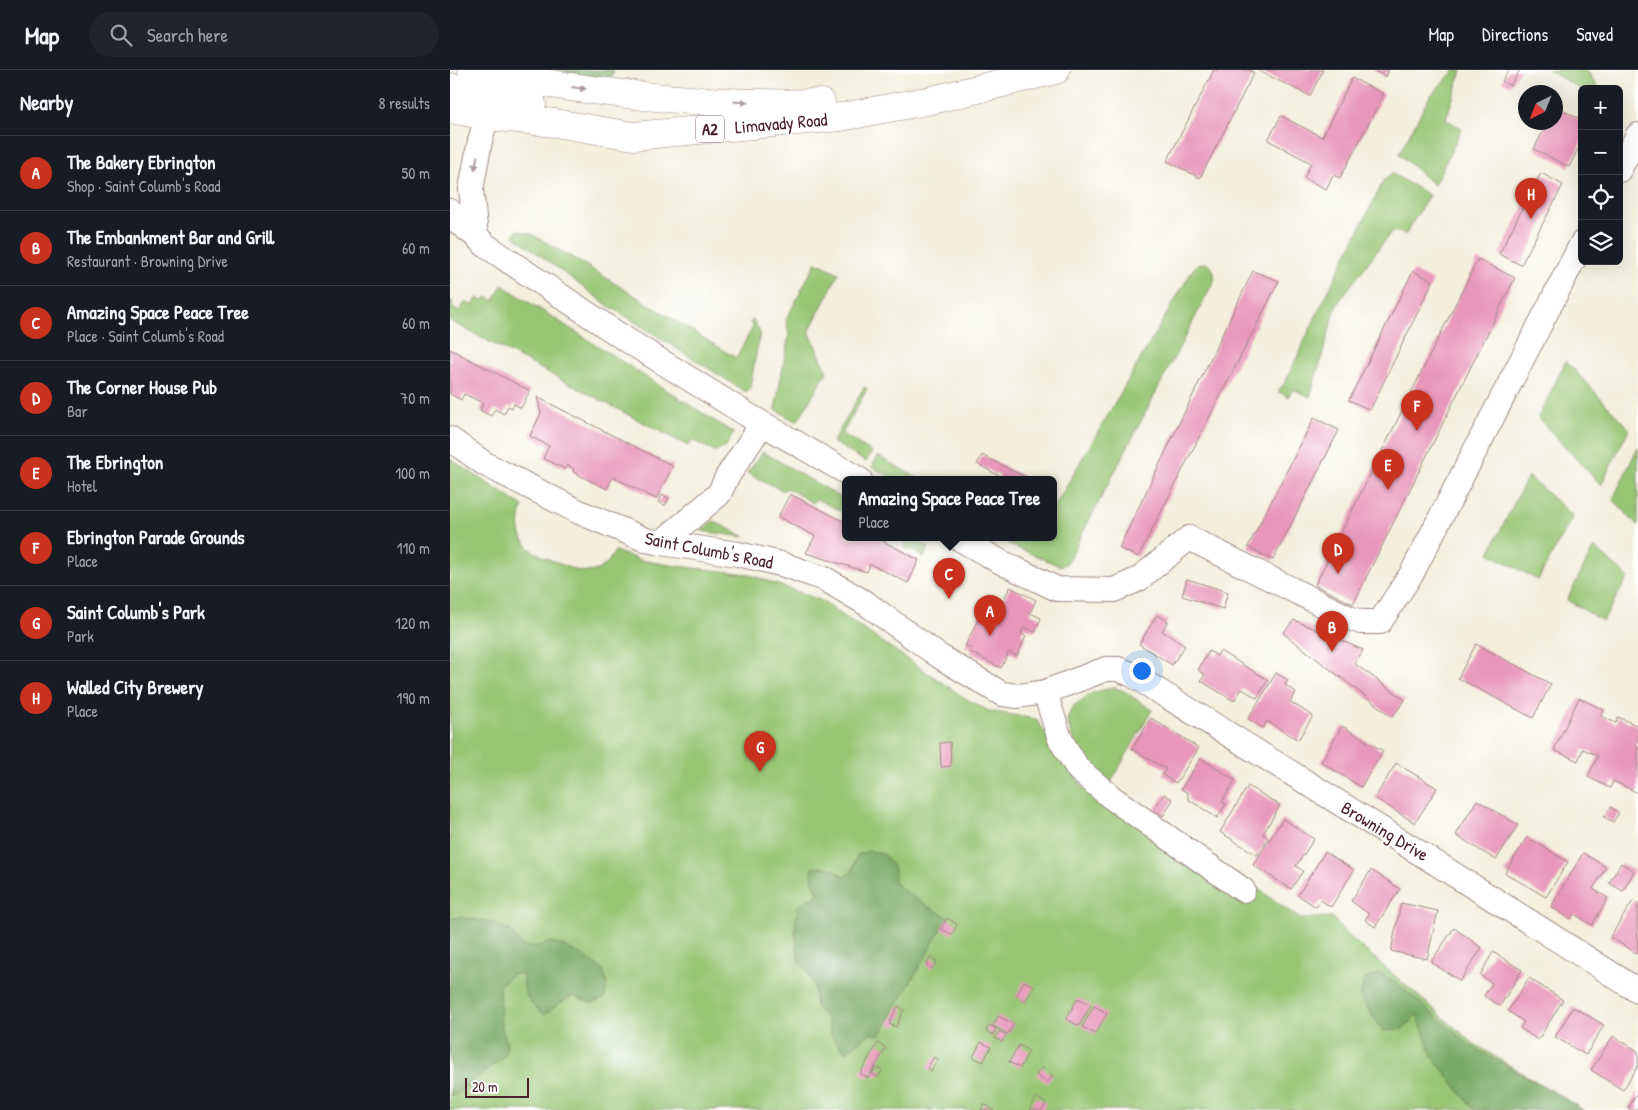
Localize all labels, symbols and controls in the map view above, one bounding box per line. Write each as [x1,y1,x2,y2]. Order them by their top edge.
search box [89,12,439,57]
text: Map [25,19,59,51]
icon: search [107,21,135,49]
text: Search here [147,22,228,48]
text: Map [1429,22,1454,47]
text: Directions [1482,22,1548,47]
text: Saved [1576,22,1613,47]
one-way arrow [572,85,588,93]
north arrow [1518,85,1563,130]
map controls [1578,85,1623,265]
button: + [1578,85,1623,130]
text: Nearby [20,88,73,117]
text: 8 results [378,92,430,114]
one-way arrow [733,98,749,106]
street label: Limavady Road [734,107,828,139]
road number: A2 [696,116,724,142]
button: − [1578,130,1623,175]
text: The Bakery Ebrington [67,149,216,175]
one-way arrow [471,156,479,172]
text: A [32,162,40,184]
text: 50 m [402,162,430,184]
text: Shop · Saint Columb's Road [67,175,221,197]
button: locate [1578,175,1623,220]
pin: H [1515,178,1547,219]
button: layers [1578,220,1623,265]
text: The Embankment Bar and Grill [67,224,274,250]
text: B [32,237,40,259]
text: 60 m [402,237,430,259]
text: Restaurant · Browning Drive [67,250,228,272]
text: Amazing Space Peace Tree [67,299,249,325]
text: C [32,312,40,334]
text: 60 m [402,312,430,334]
text: Place · Saint Columb's Road [67,325,224,347]
text: The Corner House Pub [67,374,217,400]
text: D [32,387,40,409]
text: 70 m [400,387,430,409]
pin: F [1401,390,1433,431]
text: Bar [67,400,88,422]
text: The Ebrington [67,449,163,475]
pin: E [1372,449,1404,490]
text: E [32,462,40,484]
text: 100 m [395,462,430,484]
text: Hotel [67,475,97,497]
popup [842,476,1057,541]
text: Amazing Space Peace Tree [859,485,1040,511]
text: Place [859,511,889,533]
text: Ebrington Parade Grounds [67,524,245,550]
street label: Saint Columb's Road [643,525,775,575]
pin: D [1322,533,1354,574]
text: F [33,537,39,559]
text: 110 m [397,537,430,559]
text: Place [67,550,98,572]
pin: C [933,558,965,599]
pin: A [974,595,1006,636]
text: Saint Columb's Park [67,599,205,625]
pin: B [1316,611,1348,652]
text: G [32,612,40,634]
text: 120 m [395,612,430,634]
text: Park [67,625,94,647]
your location [1129,658,1155,684]
text: Walled City Brewery [67,674,204,700]
text: H [32,687,40,709]
text: 190 m [397,687,430,709]
text: Place [67,700,98,722]
pin: G [744,731,776,772]
street label: Browning Drive [1337,795,1433,867]
scale bar [465,1075,529,1098]
text: 20 m [472,1077,498,1096]

